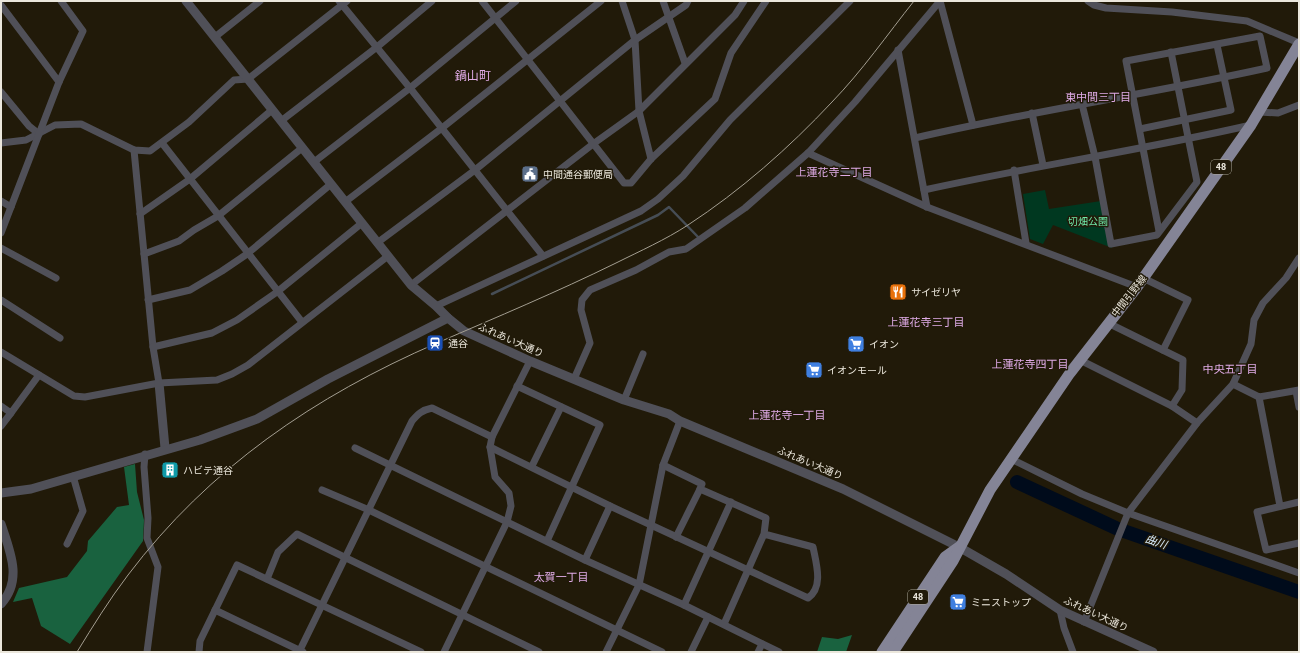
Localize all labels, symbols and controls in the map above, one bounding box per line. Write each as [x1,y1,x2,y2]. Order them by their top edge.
district label: 鍋山町 [455,69,491,83]
district label: 東中間三丁目 [1065,91,1131,104]
road number: 48 [1211,160,1231,174]
public building icon: 中間通谷郵便局 [520,164,540,184]
district label: 上蓮花寺二丁目 [796,166,873,179]
place label: 中間通谷郵便局 [543,169,613,180]
park label: 切畑公園 [1068,216,1108,227]
street label: 中間引野線 [1109,273,1149,319]
restaurant icon: サイゼリヤ [888,282,908,302]
place label: サイゼリヤ [911,287,961,298]
district label: 上蓮花寺三丁目 [888,316,965,329]
street label: ふれあい大通り [477,321,545,359]
station icon: 通谷 [425,333,445,353]
supermarket icon: イオン [846,334,866,354]
place label: 通谷 [448,338,468,349]
place label: イオン [869,339,899,350]
district label: 上蓮花寺四丁目 [992,358,1069,371]
supermarket icon: イオンモール [804,360,824,380]
district label: 中央五丁目 [1203,363,1258,376]
place label: イオンモール [827,365,887,376]
district label: 上蓮花寺一丁目 [749,409,826,422]
street label: ふれあい大通り [776,444,844,482]
building icon: ハビテ通谷 [160,460,180,480]
place label: ハビテ通谷 [183,465,233,476]
water label: 曲川 [1143,532,1169,552]
district label: 太賀一丁目 [534,571,589,584]
road number: 48 [908,590,928,604]
supermarket icon: ミニストップ [948,592,968,612]
street label: ふれあい大通り [1062,594,1130,634]
place label: ミニストップ [971,597,1031,608]

